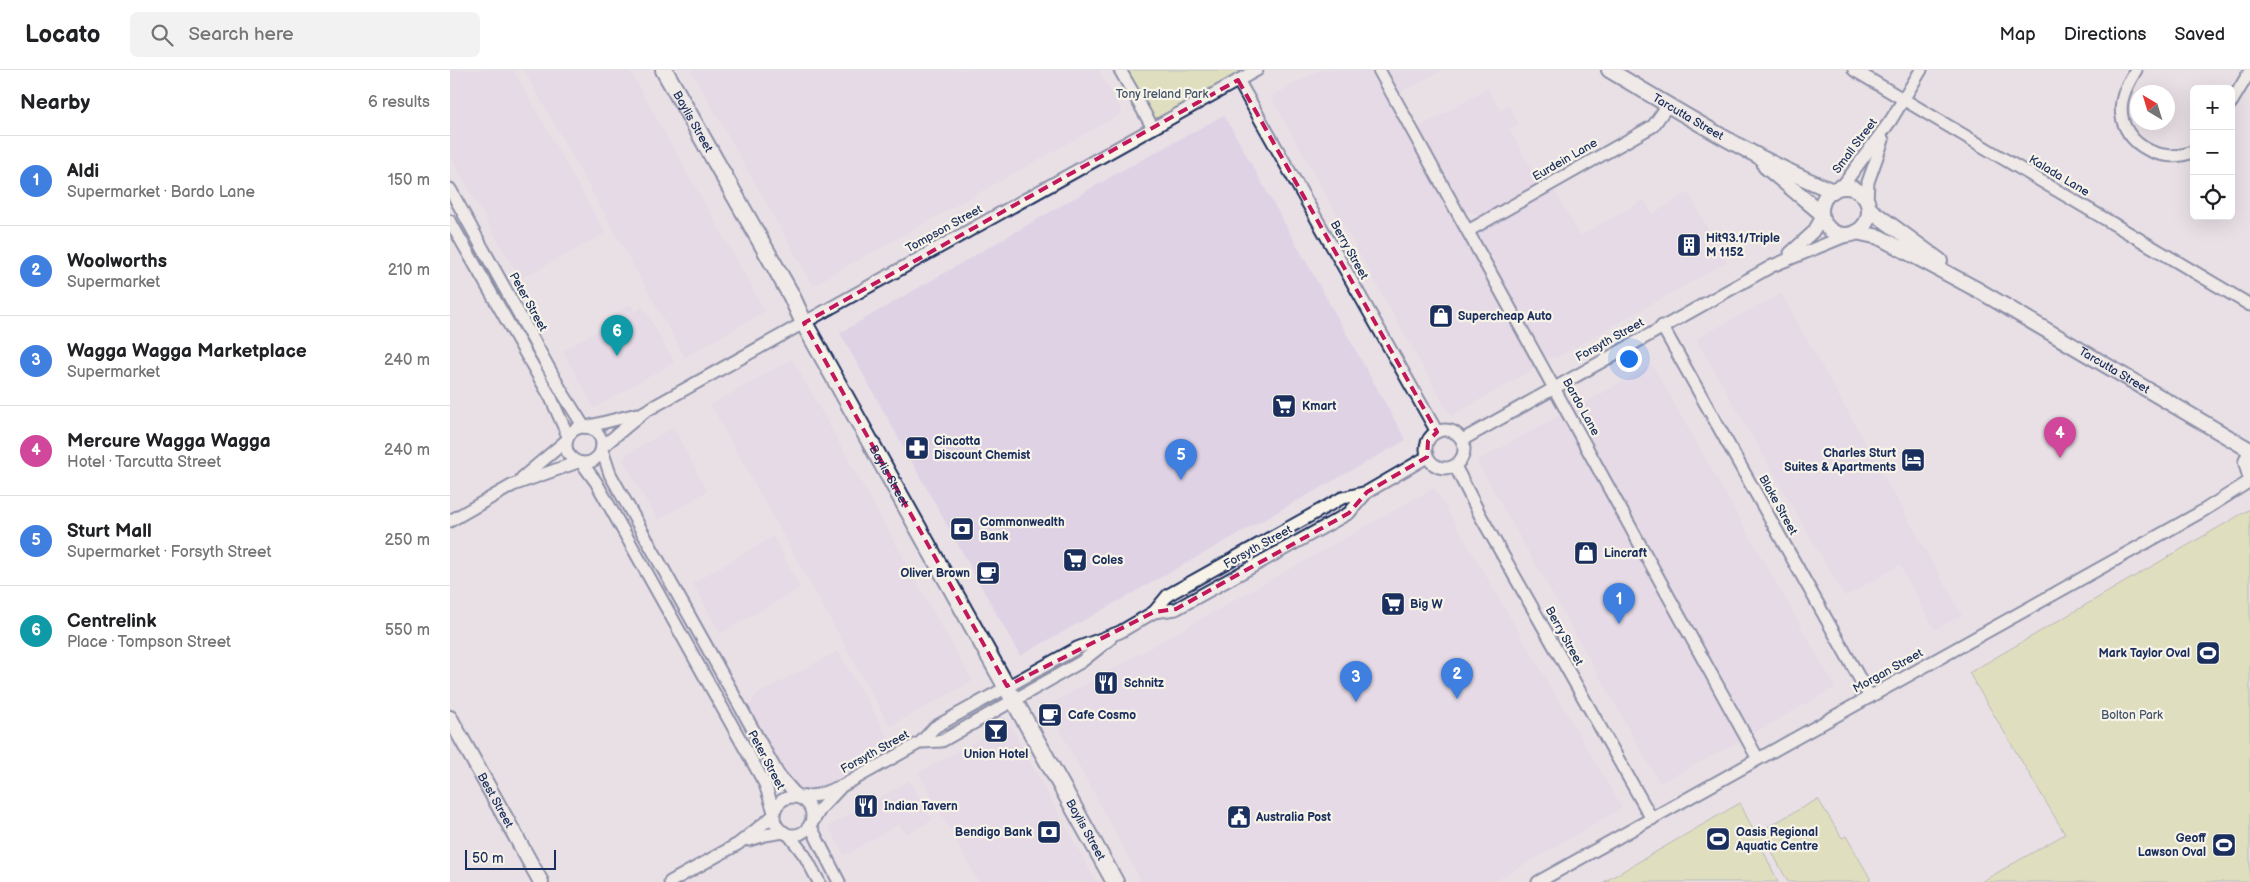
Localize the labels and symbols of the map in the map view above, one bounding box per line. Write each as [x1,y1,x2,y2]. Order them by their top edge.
north arrow [2130,85,2175,130]
park label: Tony Ireland Park [1116,87,1208,102]
street label: Baylis Street [670,88,716,155]
street label: Tarcutta Street [1650,90,1727,144]
street label: Small Street [1829,115,1881,177]
street label: Eurdein Lane [1530,135,1600,185]
street label: Kalada Lane [2026,152,2092,200]
street label: Tompson Street [903,202,985,256]
street label: Berry Street [1327,218,1372,282]
place label: Hit93.1/Triple M 1152 [1706,231,1780,260]
building icon: Hit93.1/Triple M 1152 [1676,232,1702,258]
street label: Peter Street [506,270,550,334]
shop icon: Supercheap Auto [1428,303,1454,329]
place label: Supercheap Auto [1458,309,1552,324]
pin: 6 [601,315,633,356]
street label: Forsyth Street [1573,315,1647,365]
street label: Tarcutta Street [2076,344,2153,397]
your location [1616,346,1642,372]
street label: Bardo Lane [1559,376,1603,438]
supermarket icon: Kmart [1271,393,1297,419]
place label: Kmart [1302,399,1336,414]
pin: 4 [2044,417,2076,458]
place label: Cincotta Discount Chemist [934,434,1030,463]
pharmacy icon: Cincotta Discount Chemist [904,435,930,461]
pin: 5 [1165,439,1197,480]
street label: Baylis Street [866,442,912,509]
place label: Charles Sturt Suites & Apartments [1784,446,1896,475]
hotel icon: Charles Sturt Suites & Apartments [1900,447,1926,473]
street label: Blake Street [1755,472,1801,538]
place label: Commonwealth Bank [980,515,1064,544]
bank icon: Commonwealth Bank [949,516,975,542]
street label: Forsyth Street [1221,522,1295,572]
shop icon: Lincraft [1573,540,1599,566]
place label: Lincraft [1604,546,1647,561]
supermarket icon: Coles [1062,547,1088,573]
place label: Coles [1092,553,1123,568]
cafe icon: Oliver Brown [975,560,1001,586]
place label: Oliver Brown [901,566,970,581]
pin: 1 [1603,583,1635,624]
supermarket icon: Big W [1380,591,1406,617]
place label: Big W [1410,597,1443,612]
street label: Berry Street [1542,604,1587,668]
sports icon: Mark Taylor Oval [2195,640,2221,666]
street label: Morgan Street [1850,645,1926,696]
place label: Mark Taylor Oval [2099,646,2190,661]
pin: 2 [1441,658,1473,699]
pin: 3 [1340,661,1372,702]
restaurant icon: Schnitz [1093,670,1119,696]
place label: Schnitz [1124,676,1164,691]
cafe icon: Cafe Cosmo [1037,702,1063,728]
place label: Cafe Cosmo [1068,708,1136,723]
park label: Bolton Park [2101,708,2163,723]
bar icon: Union Hotel [983,718,1009,744]
street label: Forsyth Street [838,727,912,777]
street label: Peter Street [744,728,788,792]
place label: Union Hotel [964,747,1028,762]
street label: Best Street [474,770,517,831]
restaurant icon: Indian Tavern [853,793,879,819]
street label: Baylis Street [1063,796,1109,863]
place label: Indian Tavern [884,799,958,814]
public building icon: Australia Post [1226,804,1252,830]
place label: Australia Post [1255,810,1331,825]
bank icon: Bendigo Bank [1036,819,1062,845]
place label: Bendigo Bank [955,825,1033,840]
place label: Oasis Regional Aquatic Centre [1735,825,1818,854]
sports icon: Oasis Regional Aquatic Centre [1705,826,1731,852]
place label: Geoff Lawson Oval [2138,831,2206,860]
sports icon: Geoff Lawson Oval [2211,832,2237,858]
scale bar [465,847,556,870]

